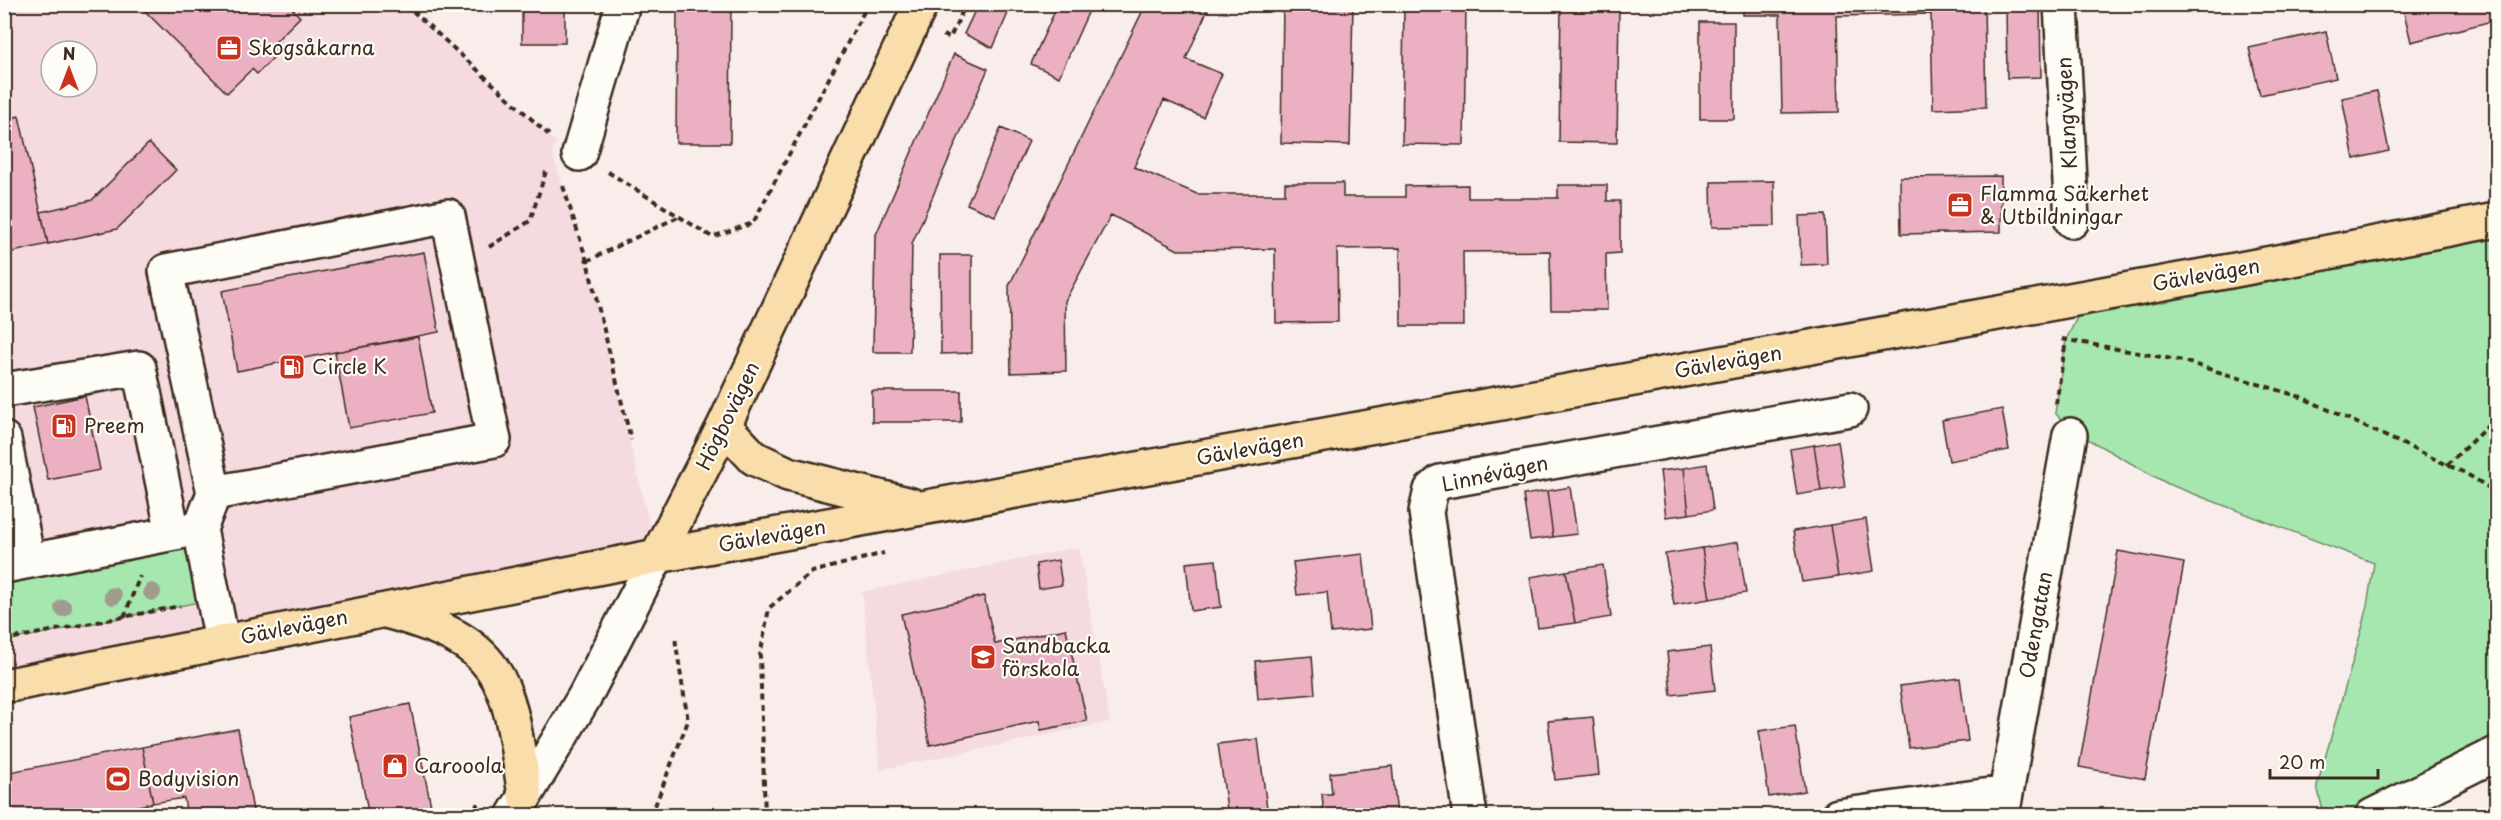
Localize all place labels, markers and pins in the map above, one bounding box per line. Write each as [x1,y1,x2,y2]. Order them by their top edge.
place label: Skogsåkarna [248,32,375,62]
office icon: Skogsåkarna [214,33,244,63]
place label: Flamma Säkerhet & Utbildningar [1980,178,2149,231]
office icon: Flamma Säkerhet & Utbildningar [1945,190,1975,220]
place label: Circle K [312,351,387,381]
fuel station icon: Circle K [277,352,307,382]
place label: Preem [84,410,145,440]
fuel station icon: Preem [49,411,79,441]
place label: Sandbacka förskola [1002,630,1111,683]
school or university icon: Sandbacka förskola [968,642,998,672]
place label: Carooola [414,750,503,780]
shop icon: Carooola [380,751,410,781]
place label: Bodyvision [138,763,239,793]
sports icon: Bodyvision [103,764,133,794]

